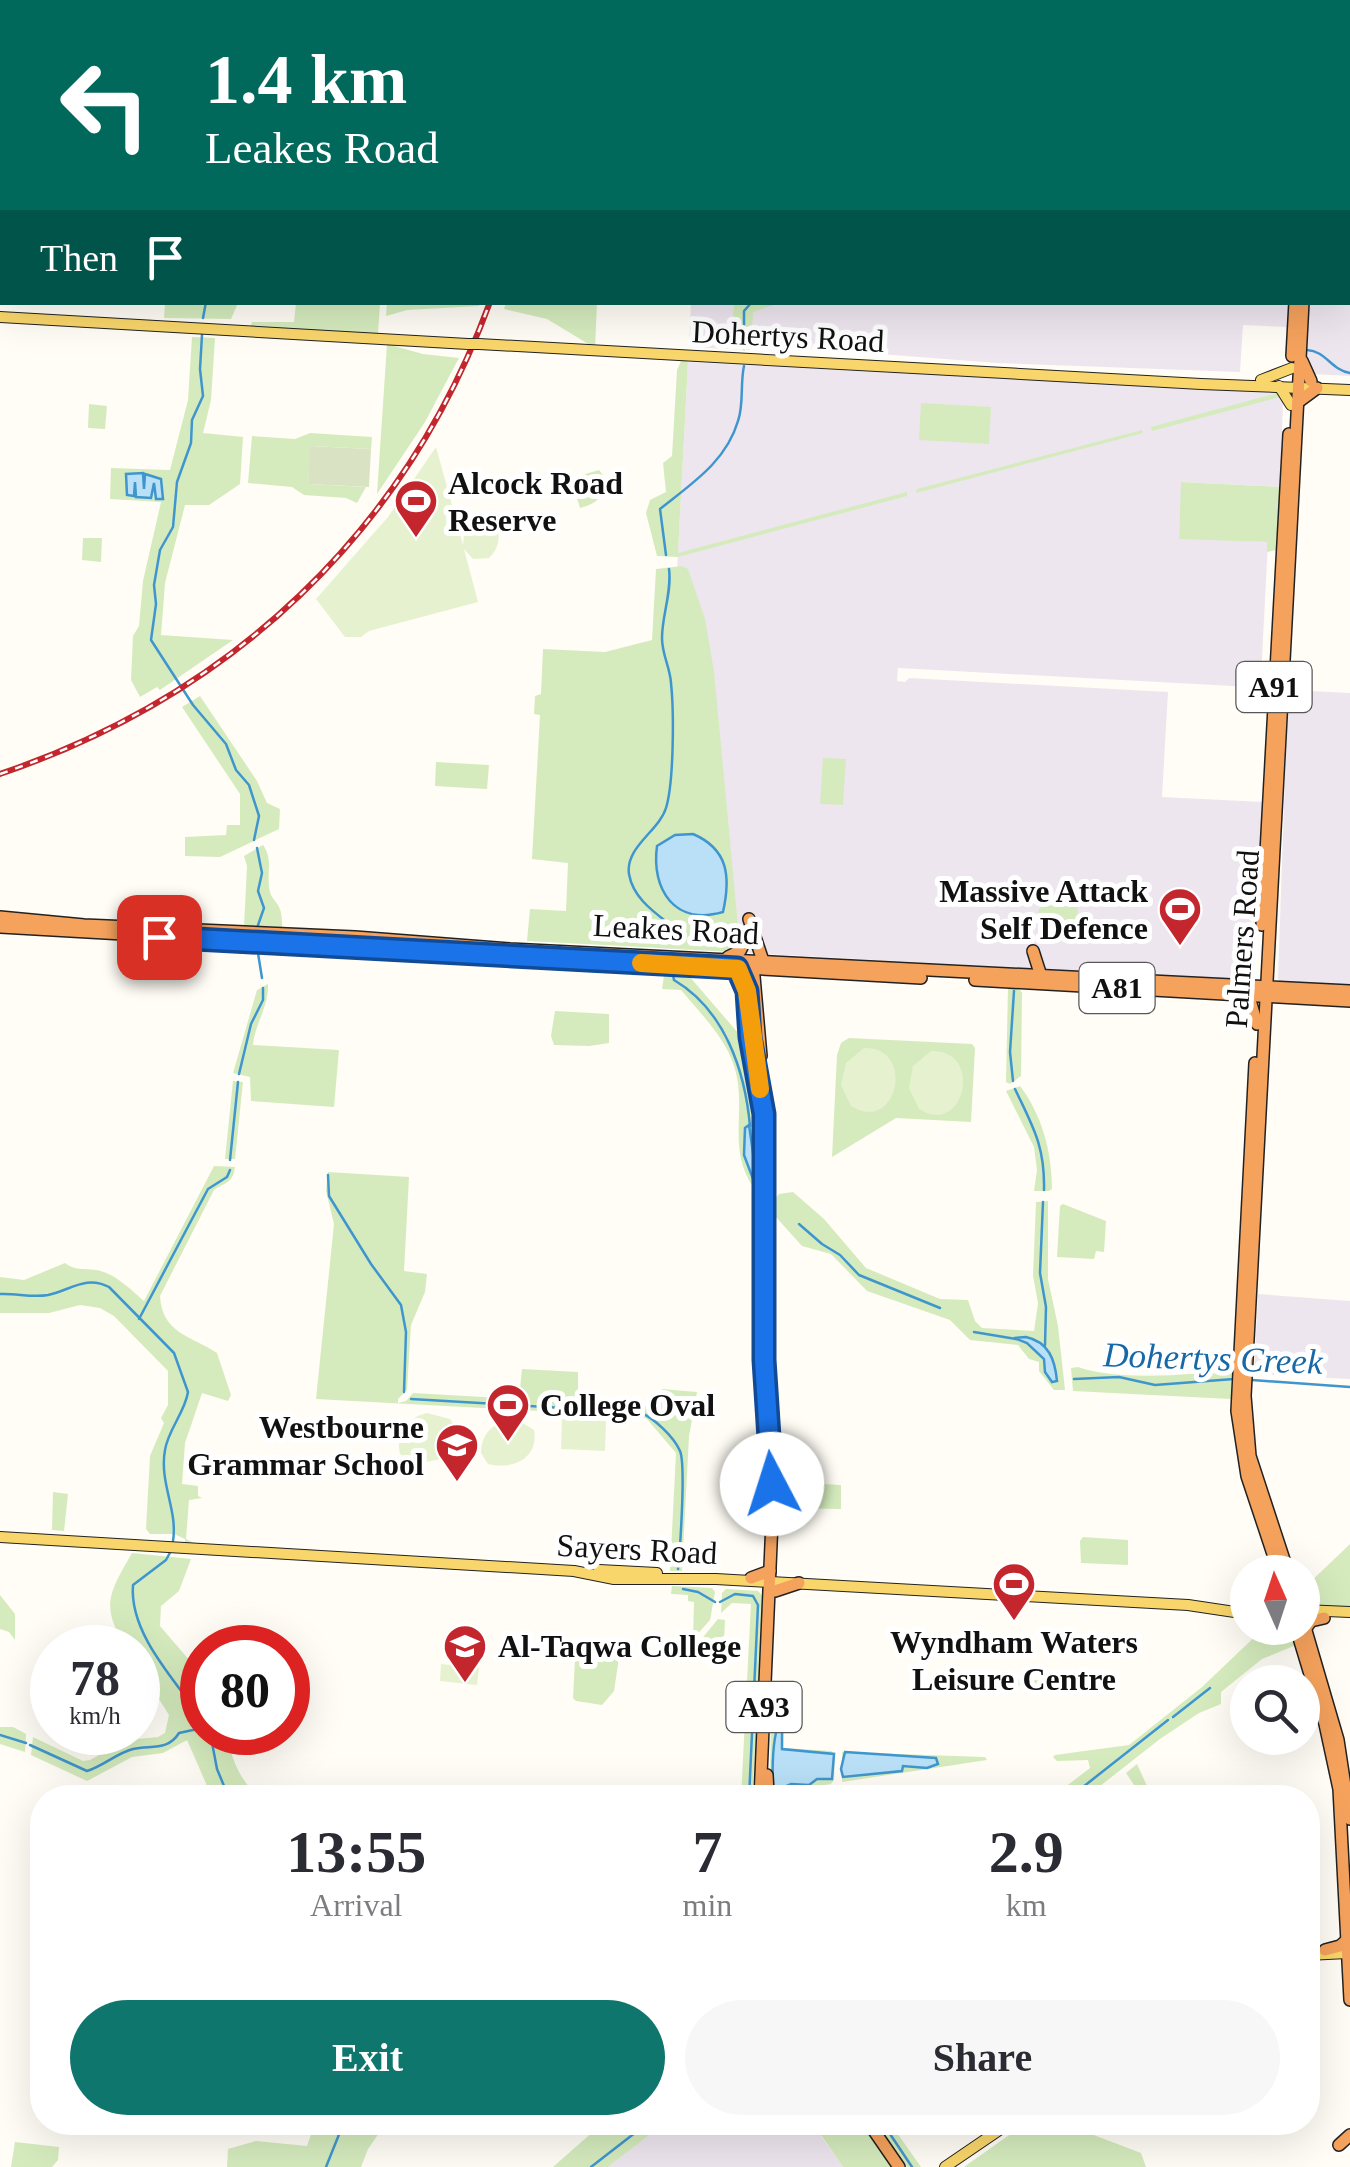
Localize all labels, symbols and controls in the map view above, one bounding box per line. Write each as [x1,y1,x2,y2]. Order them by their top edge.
icon: left [40,40,170,170]
text: 1.4 km [205,41,407,118]
text: Leakes Road [205,123,439,173]
icon: arrive [138,230,193,285]
text: Then [40,237,118,279]
street label: Dohertys Road [691,313,885,359]
place label: Alcock Road Reserve [448,465,623,538]
sports icon: Alcock Road Reserve [393,478,439,539]
road number: A91 [1236,662,1312,712]
street label: Palmers Road [1218,849,1266,1029]
place label: Massive Attack Self Defence [939,873,1148,946]
sports icon: Massive Attack Self Defence [1157,886,1203,947]
pin [117,895,202,980]
street label: Leakes Road [592,907,760,951]
icon: arrive [132,910,187,965]
road number: A81 [1080,963,1154,1013]
water label: Dohertys Creek [1102,1335,1325,1382]
sports icon: College Oval [485,1382,531,1443]
place label: College Oval [540,1387,715,1423]
place label: Westbourne Grammar School [187,1409,424,1482]
school or university icon: Westbourne Grammar School [434,1422,480,1483]
position arrow [720,1432,824,1536]
street label: Sayers Road [556,1527,718,1571]
north arrow [1230,1555,1320,1645]
map controls [1230,1555,1320,1755]
sports icon: Wyndham Waters Leisure Centre [991,1561,1037,1622]
school or university icon: Al-Taqwa College [442,1623,488,1684]
place label: Wyndham Waters Leisure Centre [890,1624,1138,1697]
speed limit sign: 80 [180,1625,310,1755]
place label: Al-Taqwa College [498,1628,741,1664]
text: 78 [70,1650,120,1706]
button: search [1230,1665,1320,1755]
road number: A93 [726,1682,802,1732]
text: km/h [69,1702,121,1729]
text: 13:55 [286,1819,426,1885]
text: 7 [692,1819,722,1885]
text: 2.9 [989,1819,1064,1885]
text: Arrival [310,1887,402,1923]
text: min [683,1887,732,1923]
text: km [1006,1887,1047,1923]
button: Exit [70,2000,665,2115]
button: Share [685,2000,1280,2115]

